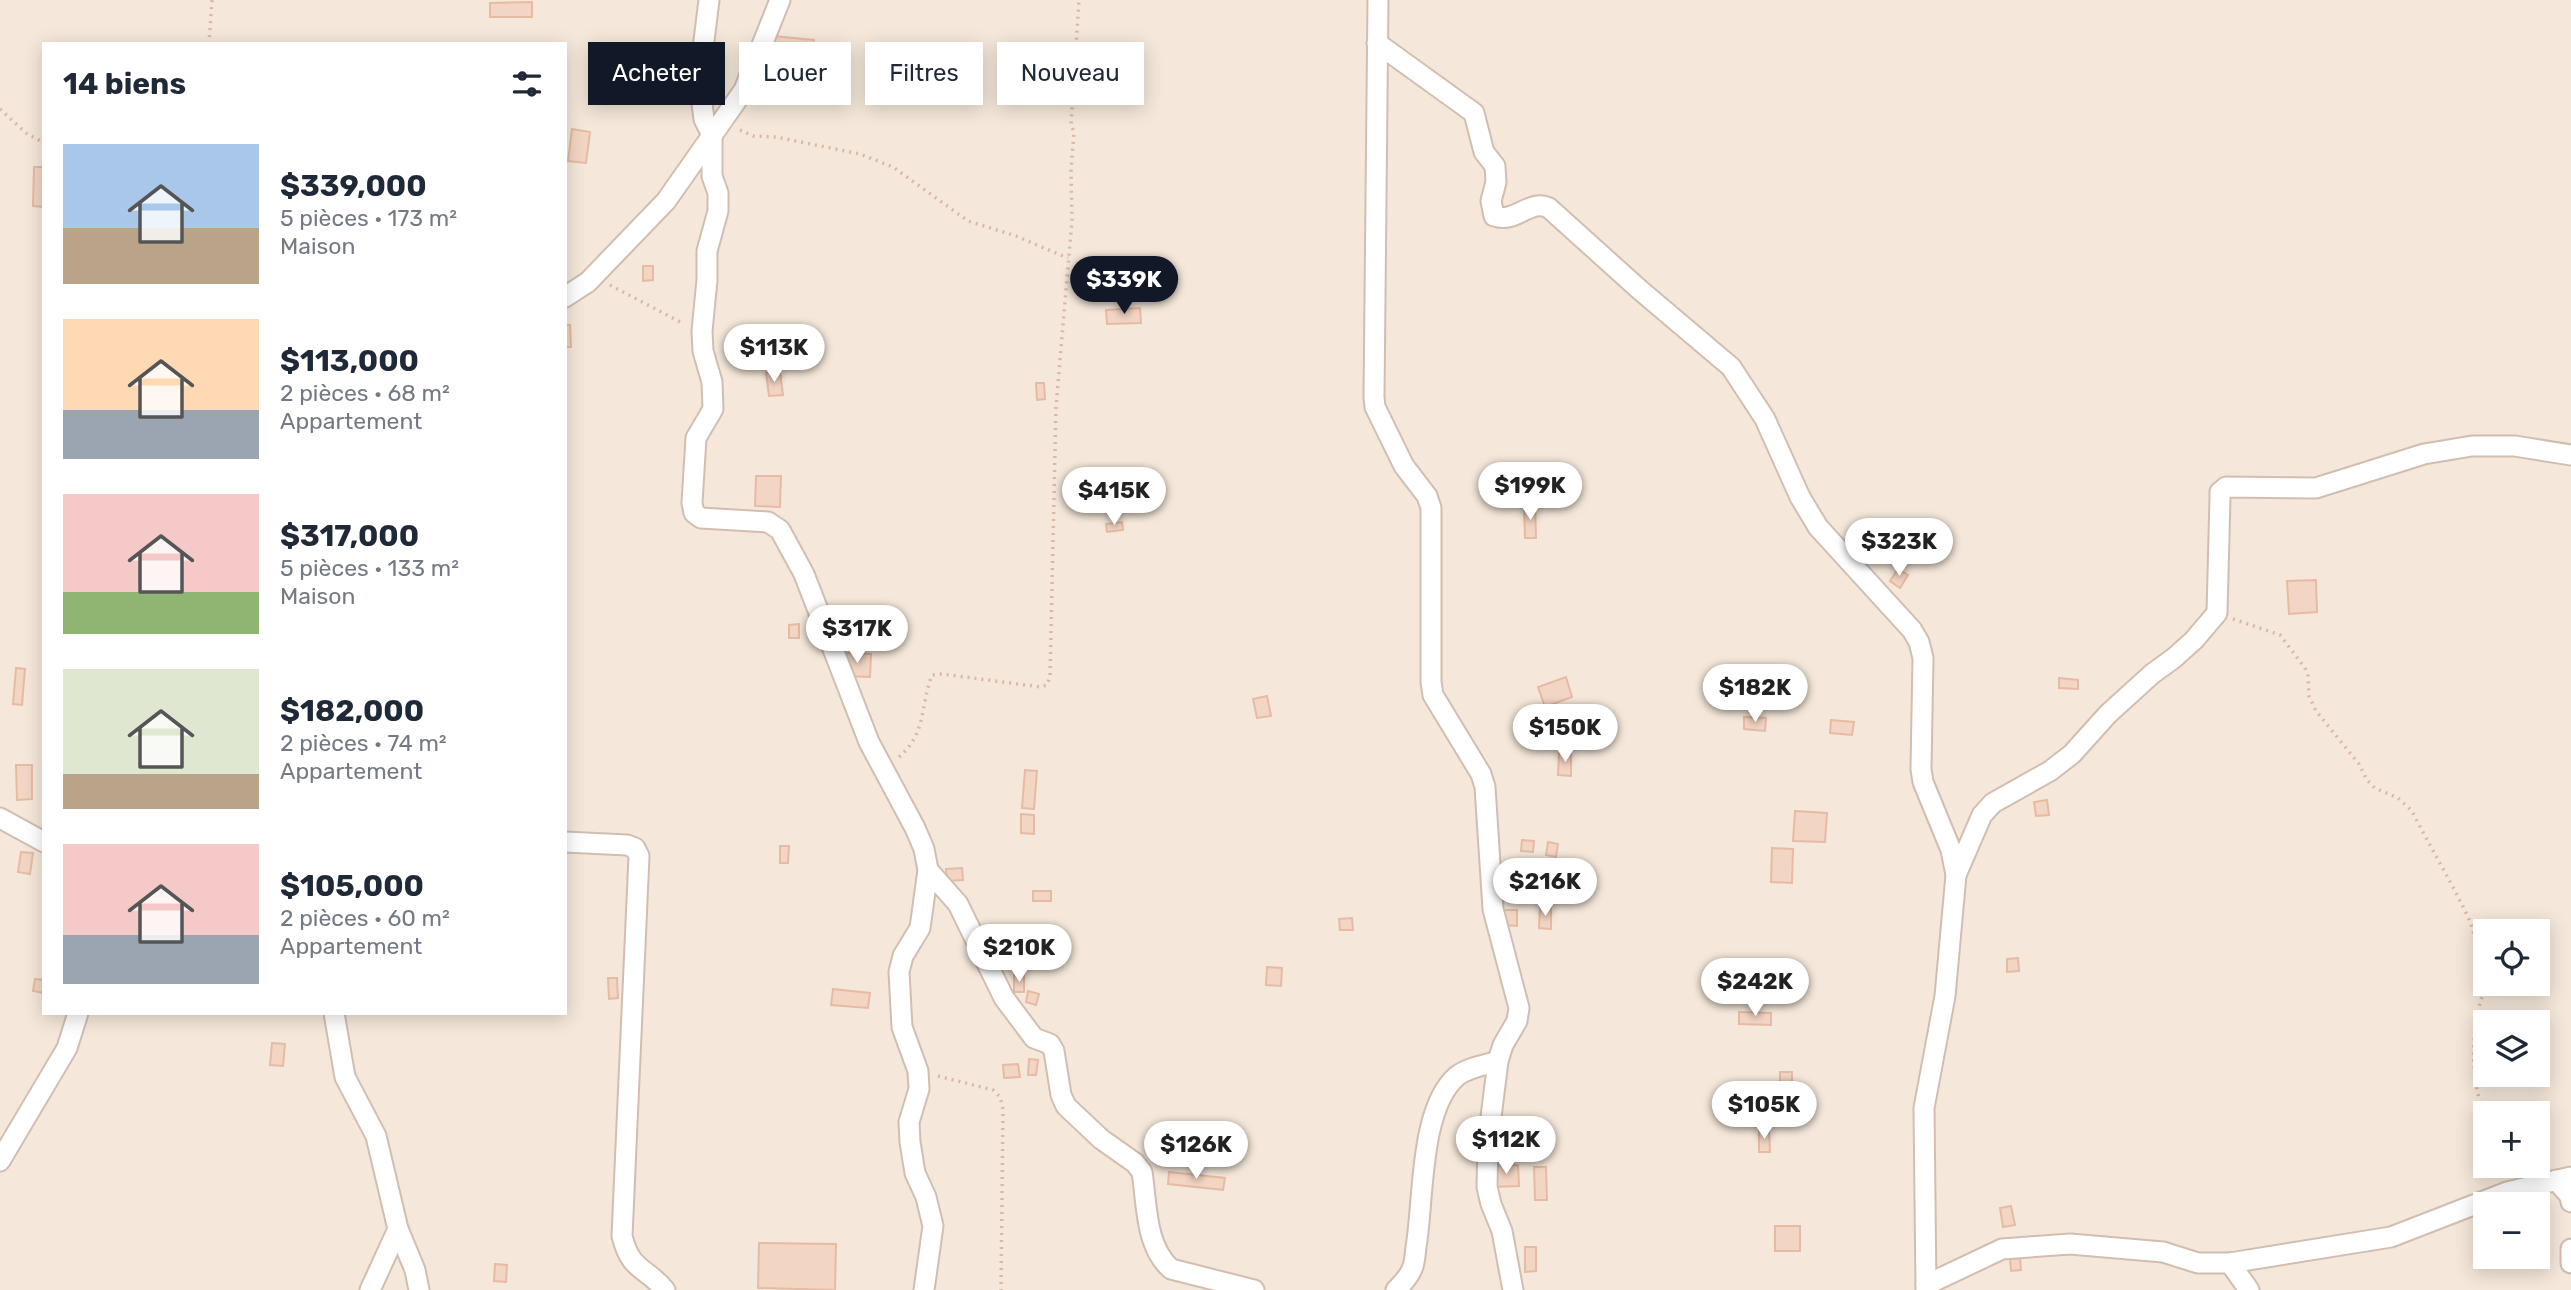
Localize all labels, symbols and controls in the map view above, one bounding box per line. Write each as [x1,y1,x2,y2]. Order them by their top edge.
chip: Acheter [588,42,725,105]
chip: Louer [739,42,851,105]
chip: Filtres [865,42,983,105]
chip: Nouveau [997,42,1144,105]
icon: filters [508,65,546,103]
text: 14 biens [63,66,186,102]
text: $339,000 [280,168,427,204]
icon: home [119,172,203,256]
text: 5 pièces · 173 m² [280,204,457,232]
text: Maison [280,232,355,260]
pin: $339K [1075,256,1173,316]
text: $339K [1086,265,1162,293]
pin: $113K [725,324,823,384]
text: $113K [740,333,808,361]
text: $113,000 [280,343,419,379]
icon: home [119,347,203,431]
text: 2 pièces · 68 m² [280,379,450,407]
text: Appartement [280,407,422,435]
pin: $199K [1481,462,1579,522]
pin: $415K [1065,468,1163,527]
text: $199K [1494,471,1566,499]
text: $415K [1078,476,1150,504]
text: $317,000 [280,518,419,554]
pin: $323K [1850,518,1948,578]
icon: home [119,522,203,606]
text: $323K [1861,527,1937,555]
text: 5 pièces · 133 m² [280,554,459,582]
text: Maison [280,582,355,610]
pin: $317K [808,606,906,665]
text: $317K [822,614,892,642]
pin: $182K [1706,664,1804,724]
text: $182K [1719,673,1791,701]
text: $182,000 [280,693,424,729]
icon: home [119,697,203,781]
pin: $150K [1516,704,1614,764]
text: $150K [1529,713,1601,741]
text: 2 pièces · 74 m² [280,729,447,757]
text: Appartement [280,757,422,785]
pin: $216K [1496,858,1594,918]
text: $216K [1509,867,1581,895]
text: $105,000 [280,868,424,904]
icon: home [119,872,203,956]
text: 2 pièces · 60 m² [280,904,450,932]
map controls [2473,919,2550,1269]
button: locate [2473,919,2550,996]
pin: $210K [970,925,1068,984]
text: Appartement [280,932,422,960]
text: $210K [983,933,1055,961]
pin: $242K [1706,958,1804,1018]
text: $242K [1717,967,1793,995]
button: layers [2473,1010,2550,1087]
pin: $105K [1715,1082,1813,1141]
text: $105K [1728,1090,1800,1118]
button: + [2473,1101,2550,1178]
pin: $112K [1457,1116,1555,1176]
pin: $126K [1147,1122,1245,1181]
text: $112K [1472,1125,1540,1153]
text: $126K [1160,1130,1232,1158]
button: − [2473,1192,2550,1269]

